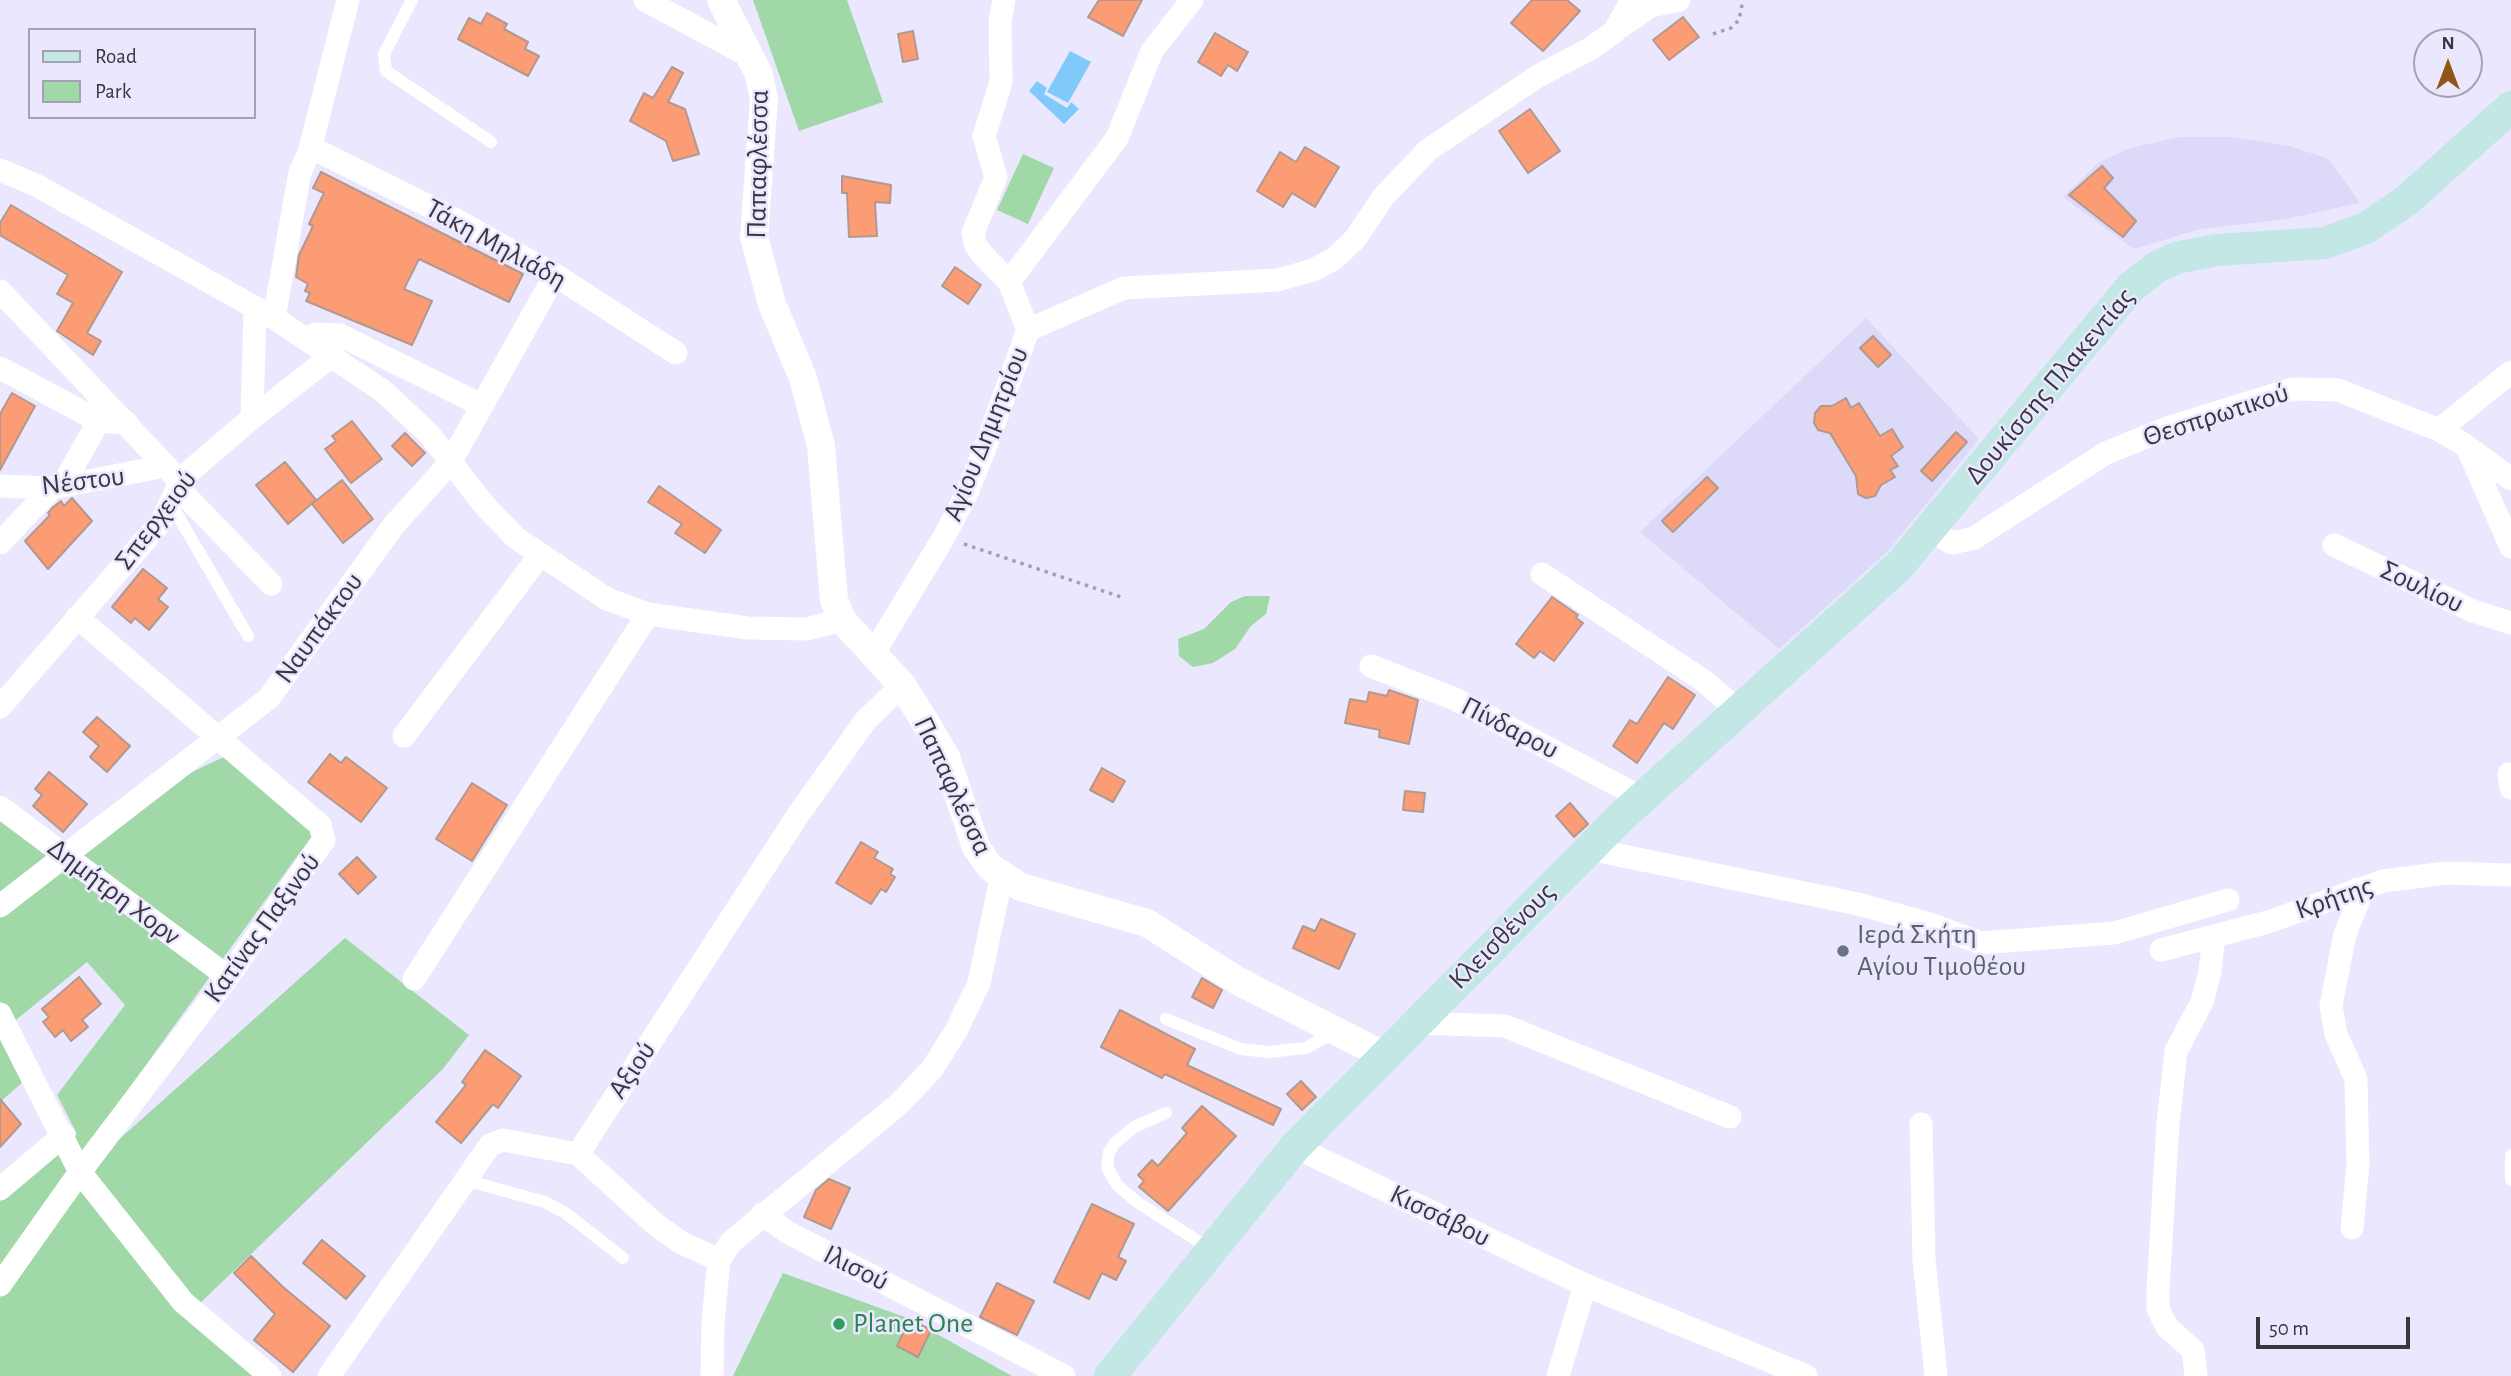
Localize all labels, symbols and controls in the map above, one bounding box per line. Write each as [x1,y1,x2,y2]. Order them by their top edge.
legend [28,28,256,119]
north arrow [2413,28,2483,98]
text: N [2441,34,2455,53]
text: Road [95,46,137,67]
text: Park [95,81,131,102]
street label: Παπαφλέσσα [740,89,776,239]
street label: Τάκη Μηλιάδη [420,191,572,297]
street label: Δουκίσσης Πλακεντίας [1958,281,2142,491]
street label: Αγίου Δημητρίου [936,342,1036,526]
street label: Θεσπρωτικού [2139,376,2293,454]
street label: Νέστου [40,459,126,503]
street label: Σπερχειού [108,464,204,576]
street label: Σουλίου [2375,553,2469,621]
street label: Ναυπάκτου [268,566,370,690]
street label: Πίνδαρου [1456,689,1564,767]
street label: Παπαφλέσσα [906,711,1000,861]
street label: Δημήτρη Χορν [41,831,187,953]
street label: Κατίνας Παξινού [196,847,328,1009]
street label: Κρήτης [2291,869,2377,927]
street label: Κλεισθένους [1442,876,1562,996]
place label: Ιερά Σκήτη Αγίου Τιμοθέου [1857,918,2026,984]
marker: Ιερά Σκήτη Αγίου Τιμοθέου [1835,943,1851,959]
street label: Αξιού [601,1035,663,1105]
street label: Κισσάβου [1384,1177,1496,1255]
street label: Ιλισού [818,1237,894,1299]
scale bar [2259,1302,2413,1346]
place label: Planet One [853,1307,973,1341]
marker: Planet One [831,1316,847,1332]
text: 50 m [2269,1318,2309,1339]

